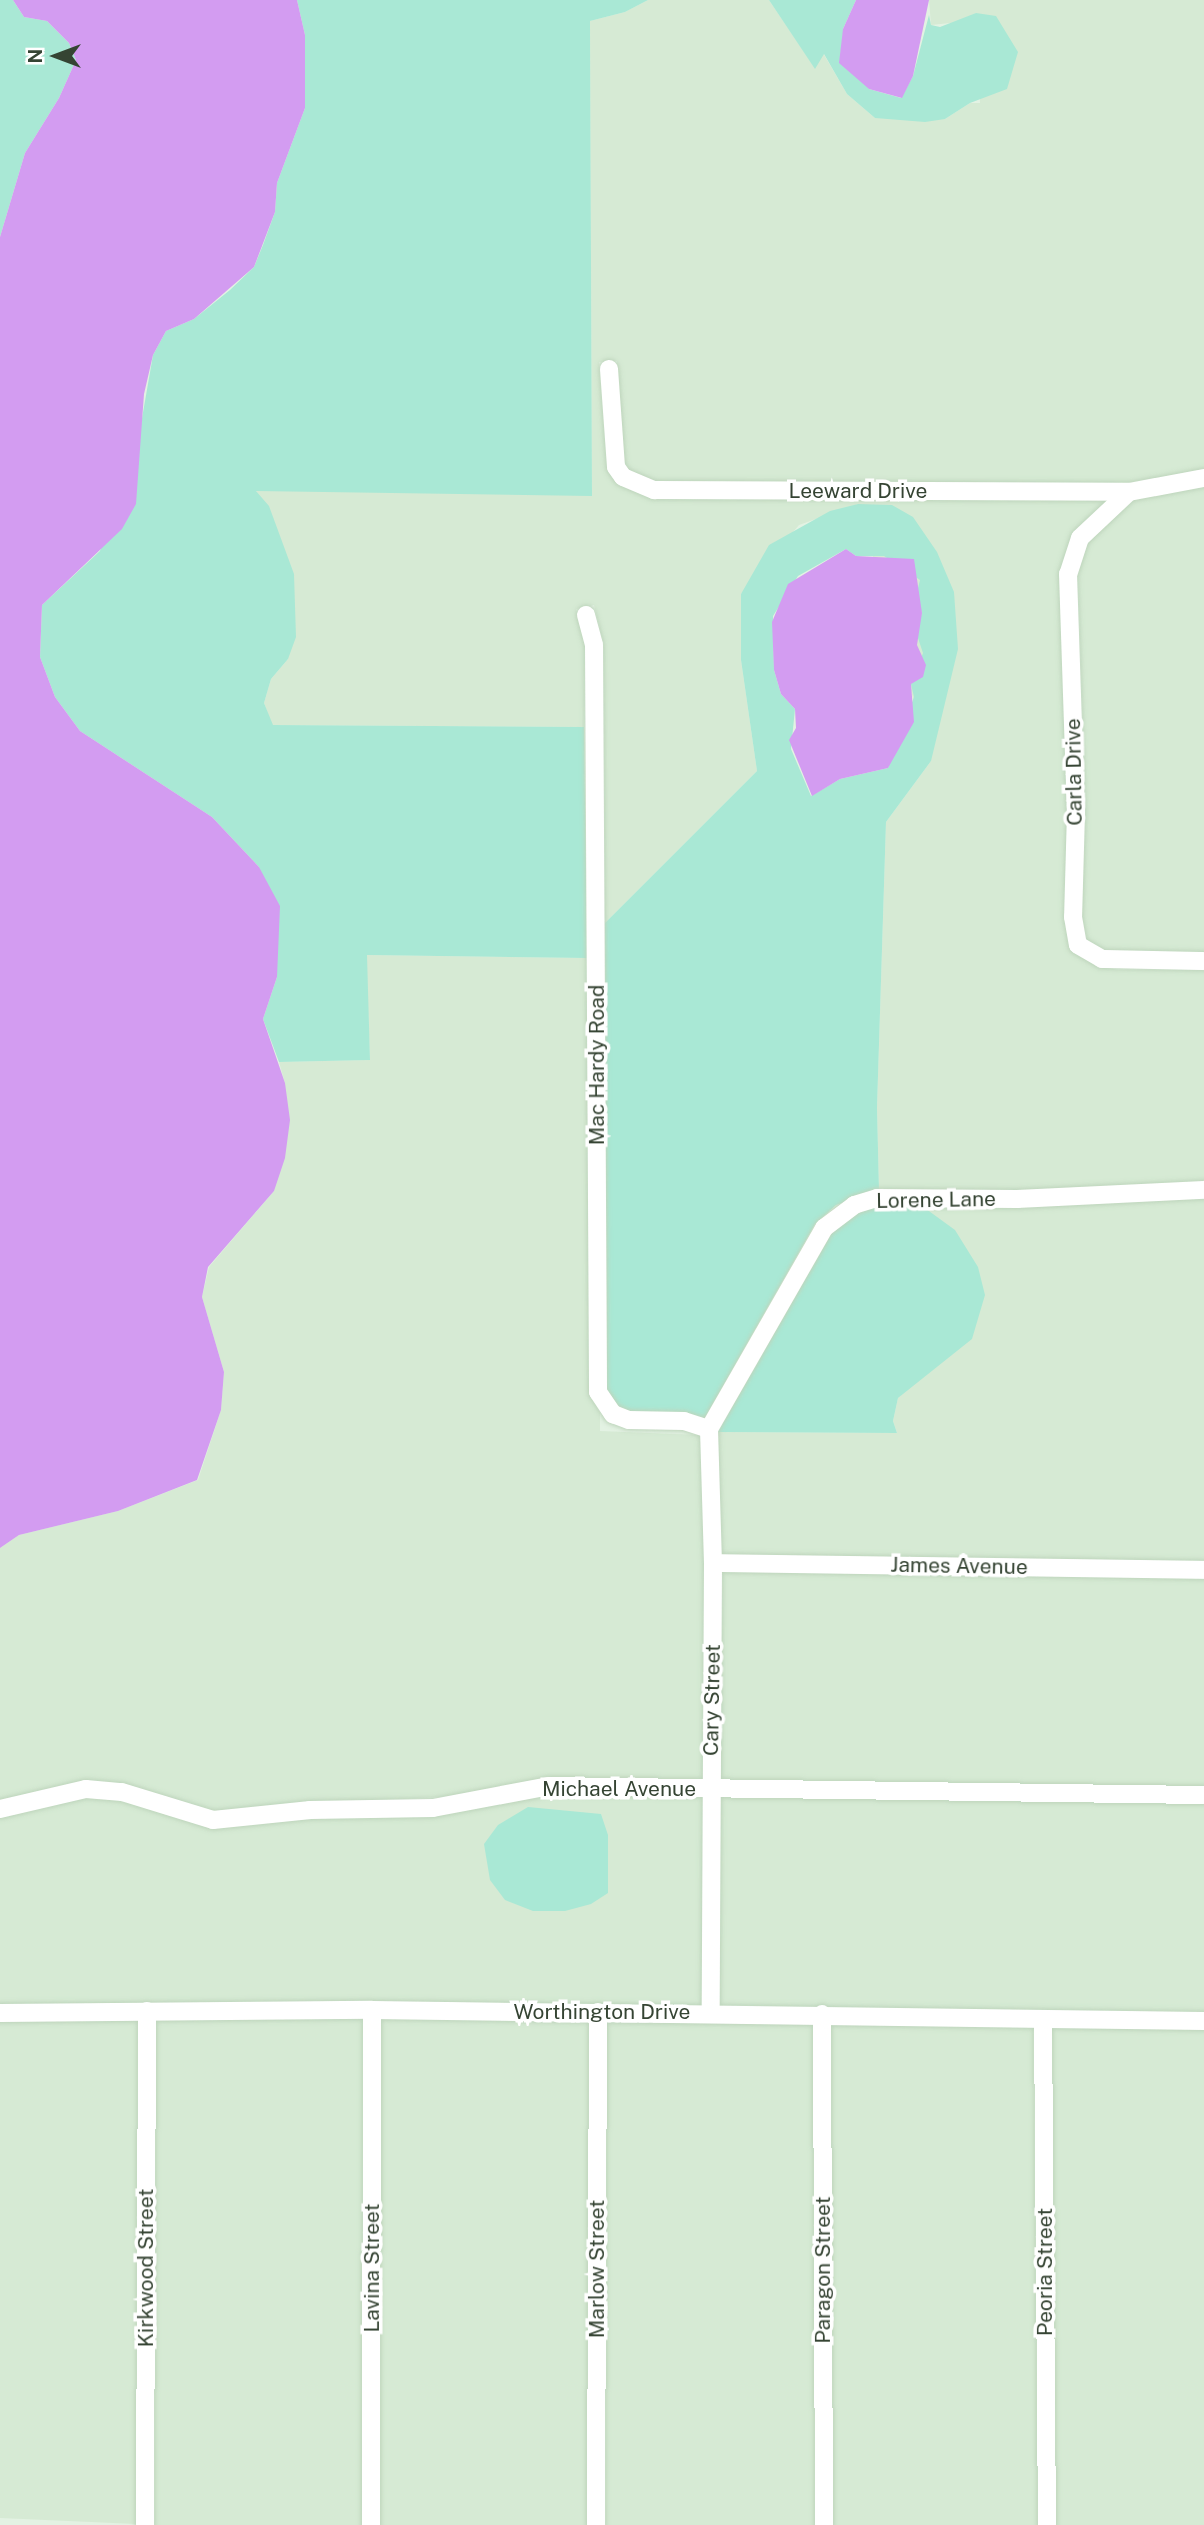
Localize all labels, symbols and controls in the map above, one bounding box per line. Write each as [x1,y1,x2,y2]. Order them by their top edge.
north arrow [21,21,91,91]
text: N [24,49,46,63]
street label: Leeward Drive [788,478,928,504]
street label: Carla Drive [1060,718,1088,826]
street label: Mac Hardy Road [584,985,610,1145]
street label: Lorene Lane [876,1186,996,1214]
street label: James Avenue [890,1552,1028,1580]
street label: Cary Street [698,1644,726,1756]
street label: Michael Avenue [542,1776,696,1802]
street label: Worthington Drive [514,1999,690,2025]
street label: Kirkwood Street [133,2189,159,2347]
street label: Paragon Street [810,2196,836,2344]
street label: Marlow Street [584,2200,610,2338]
street label: Lavina Street [359,2203,385,2333]
street label: Peoria Street [1032,2208,1058,2336]

